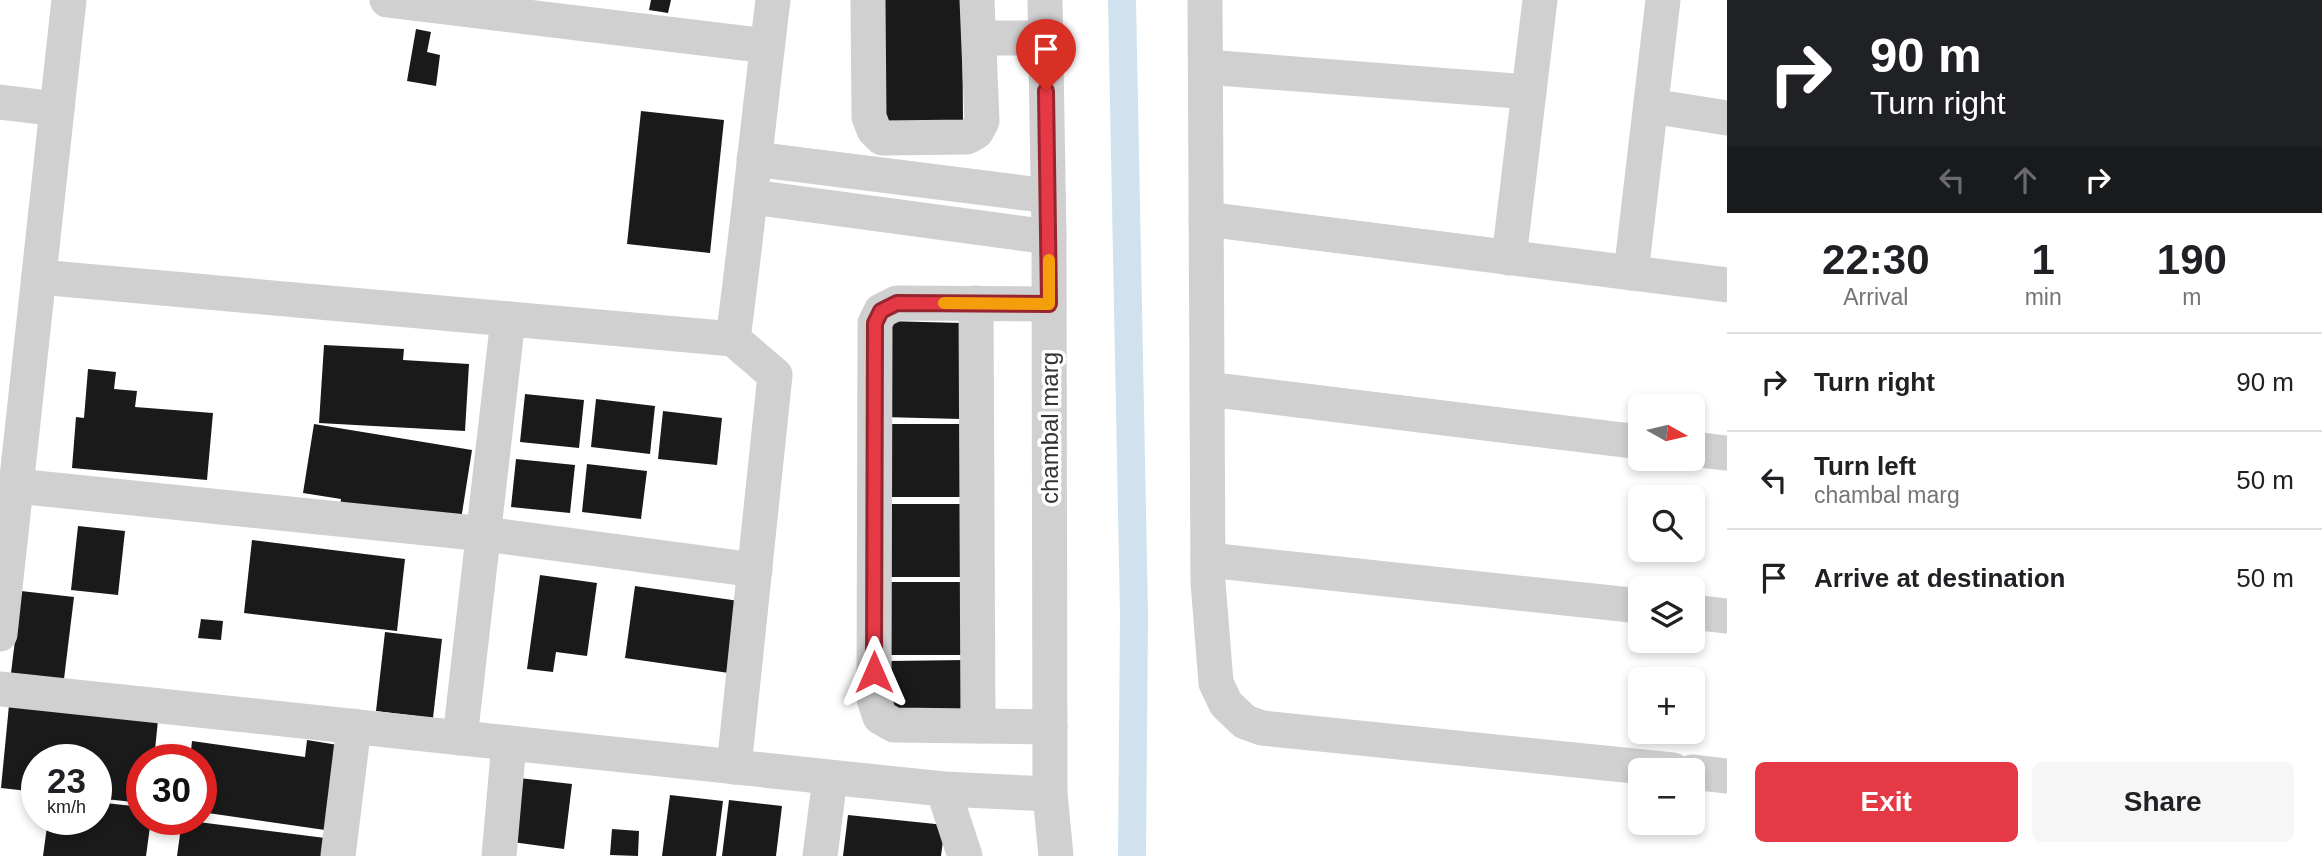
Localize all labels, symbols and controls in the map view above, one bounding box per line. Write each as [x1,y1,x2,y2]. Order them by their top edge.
pin [1016,19,1076,91]
icon: right [1755,28,1846,119]
text: 90 m [1870,28,1982,82]
icon: arrive [1027,30,1065,68]
text: Turn right [1870,85,2006,121]
icon: left [1933,161,1971,199]
icon: ahead [2006,161,2044,199]
icon: right [2079,161,2117,199]
text: 22:30 [1822,236,1930,283]
text: 1 [2031,236,2055,283]
text: 190 [2157,236,2227,283]
text: Arrival [1843,284,1908,310]
text: min [2025,284,2062,310]
text: m [2182,284,2201,310]
street label: chambal marg [1036,352,1063,504]
icon: right [1755,363,1793,401]
text: Turn right [1814,367,1935,397]
text: 90 m [2236,367,2294,397]
north arrow [1628,394,1704,471]
map controls [1628,394,1705,835]
text: Turn left [1814,451,1916,481]
icon: left [1755,461,1793,499]
text: 50 m [2236,465,2294,495]
text: chambal marg [1814,482,1960,508]
button: search [1628,485,1705,562]
icon: arrive [1755,559,1793,597]
text: Arrive at destination [1814,563,2065,593]
text: 50 m [2236,563,2294,593]
button: layers [1628,576,1705,653]
position arrow [837,635,911,709]
button: + [1628,667,1705,744]
speed limit sign: 30 [126,744,217,835]
button: − [1628,758,1705,835]
text: 23 [47,761,86,800]
button: Exit [1755,762,2018,842]
button: Share [2032,762,2294,842]
text: km/h [47,797,86,817]

